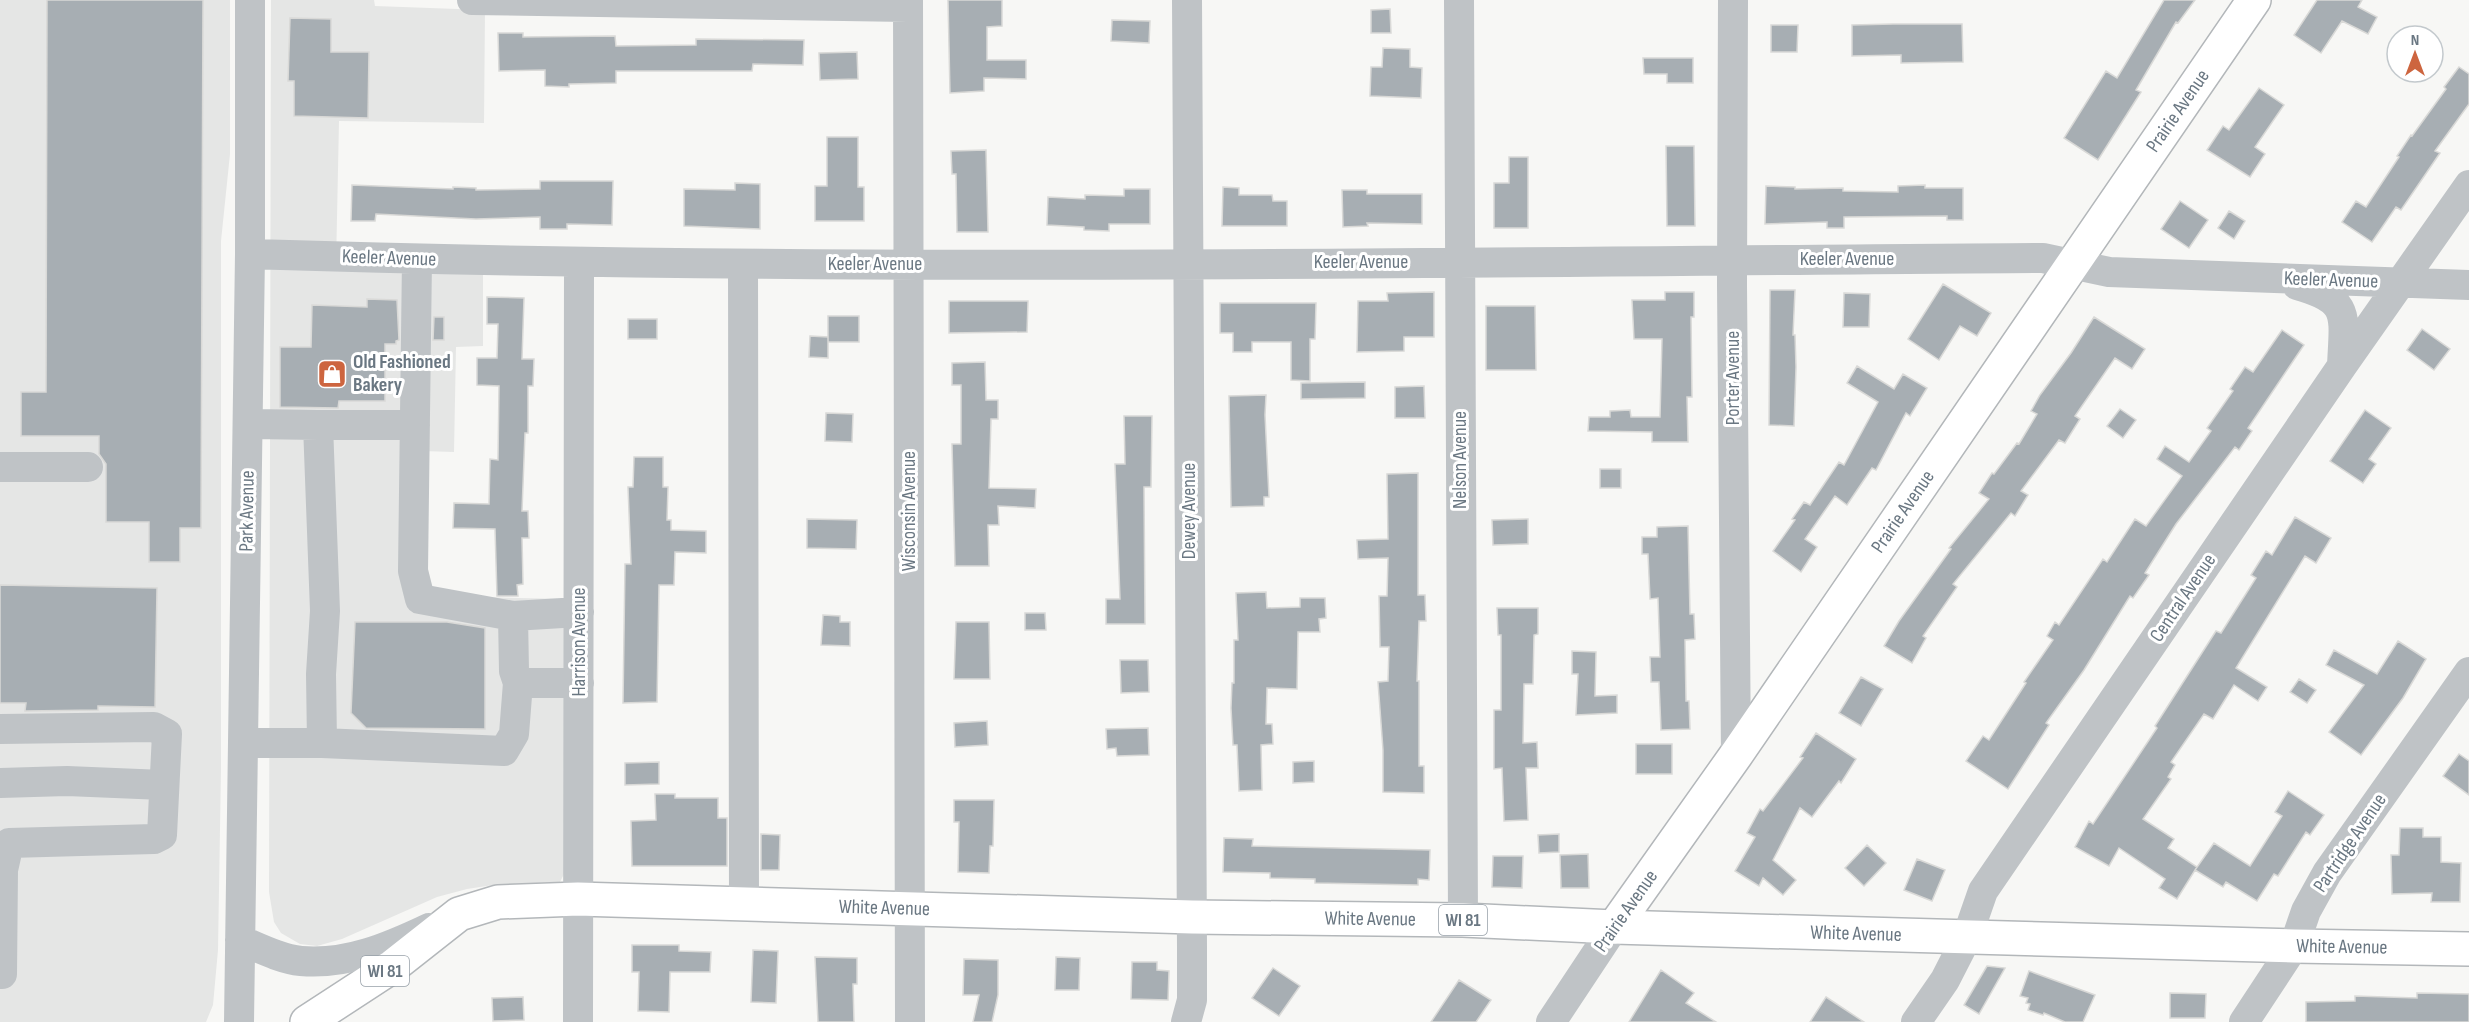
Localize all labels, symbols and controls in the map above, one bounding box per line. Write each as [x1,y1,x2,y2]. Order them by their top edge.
north arrow [2385,24,2445,84]
text: N [2411,31,2419,50]
street label: Prairie Avenue [2141,65,2215,157]
street label: Keeler Avenue [341,244,437,272]
street label: Keeler Avenue [1800,247,1894,271]
street label: Keeler Avenue [1314,250,1408,274]
street label: Keeler Avenue [828,252,922,276]
street label: Keeler Avenue [2283,266,2379,294]
street label: Porter Avenue [1721,331,1745,425]
place label: Old Fashioned Bakery [353,350,451,397]
shop icon: Old Fashioned Bakery [316,358,348,390]
street label: Nelson Avenue [1448,411,1472,509]
street label: Wisconsin Avenue [897,451,921,571]
street label: Dewey Avenue [1177,463,1201,559]
street label: Prairie Avenue [1866,466,1940,558]
street label: Park Avenue [234,470,260,552]
street label: Central Avenue [2145,549,2221,647]
street label: Harrison Avenue [567,587,591,697]
street label: Partridge Avenue [2308,789,2392,897]
street label: Prairie Avenue [1589,865,1663,957]
street label: White Avenue [838,895,930,921]
road number: WI 81 [1439,905,1487,935]
street label: White Avenue [1324,906,1416,931]
street label: White Avenue [1810,920,1902,947]
street label: White Avenue [2296,934,2388,960]
road number: WI 81 [361,956,409,986]

